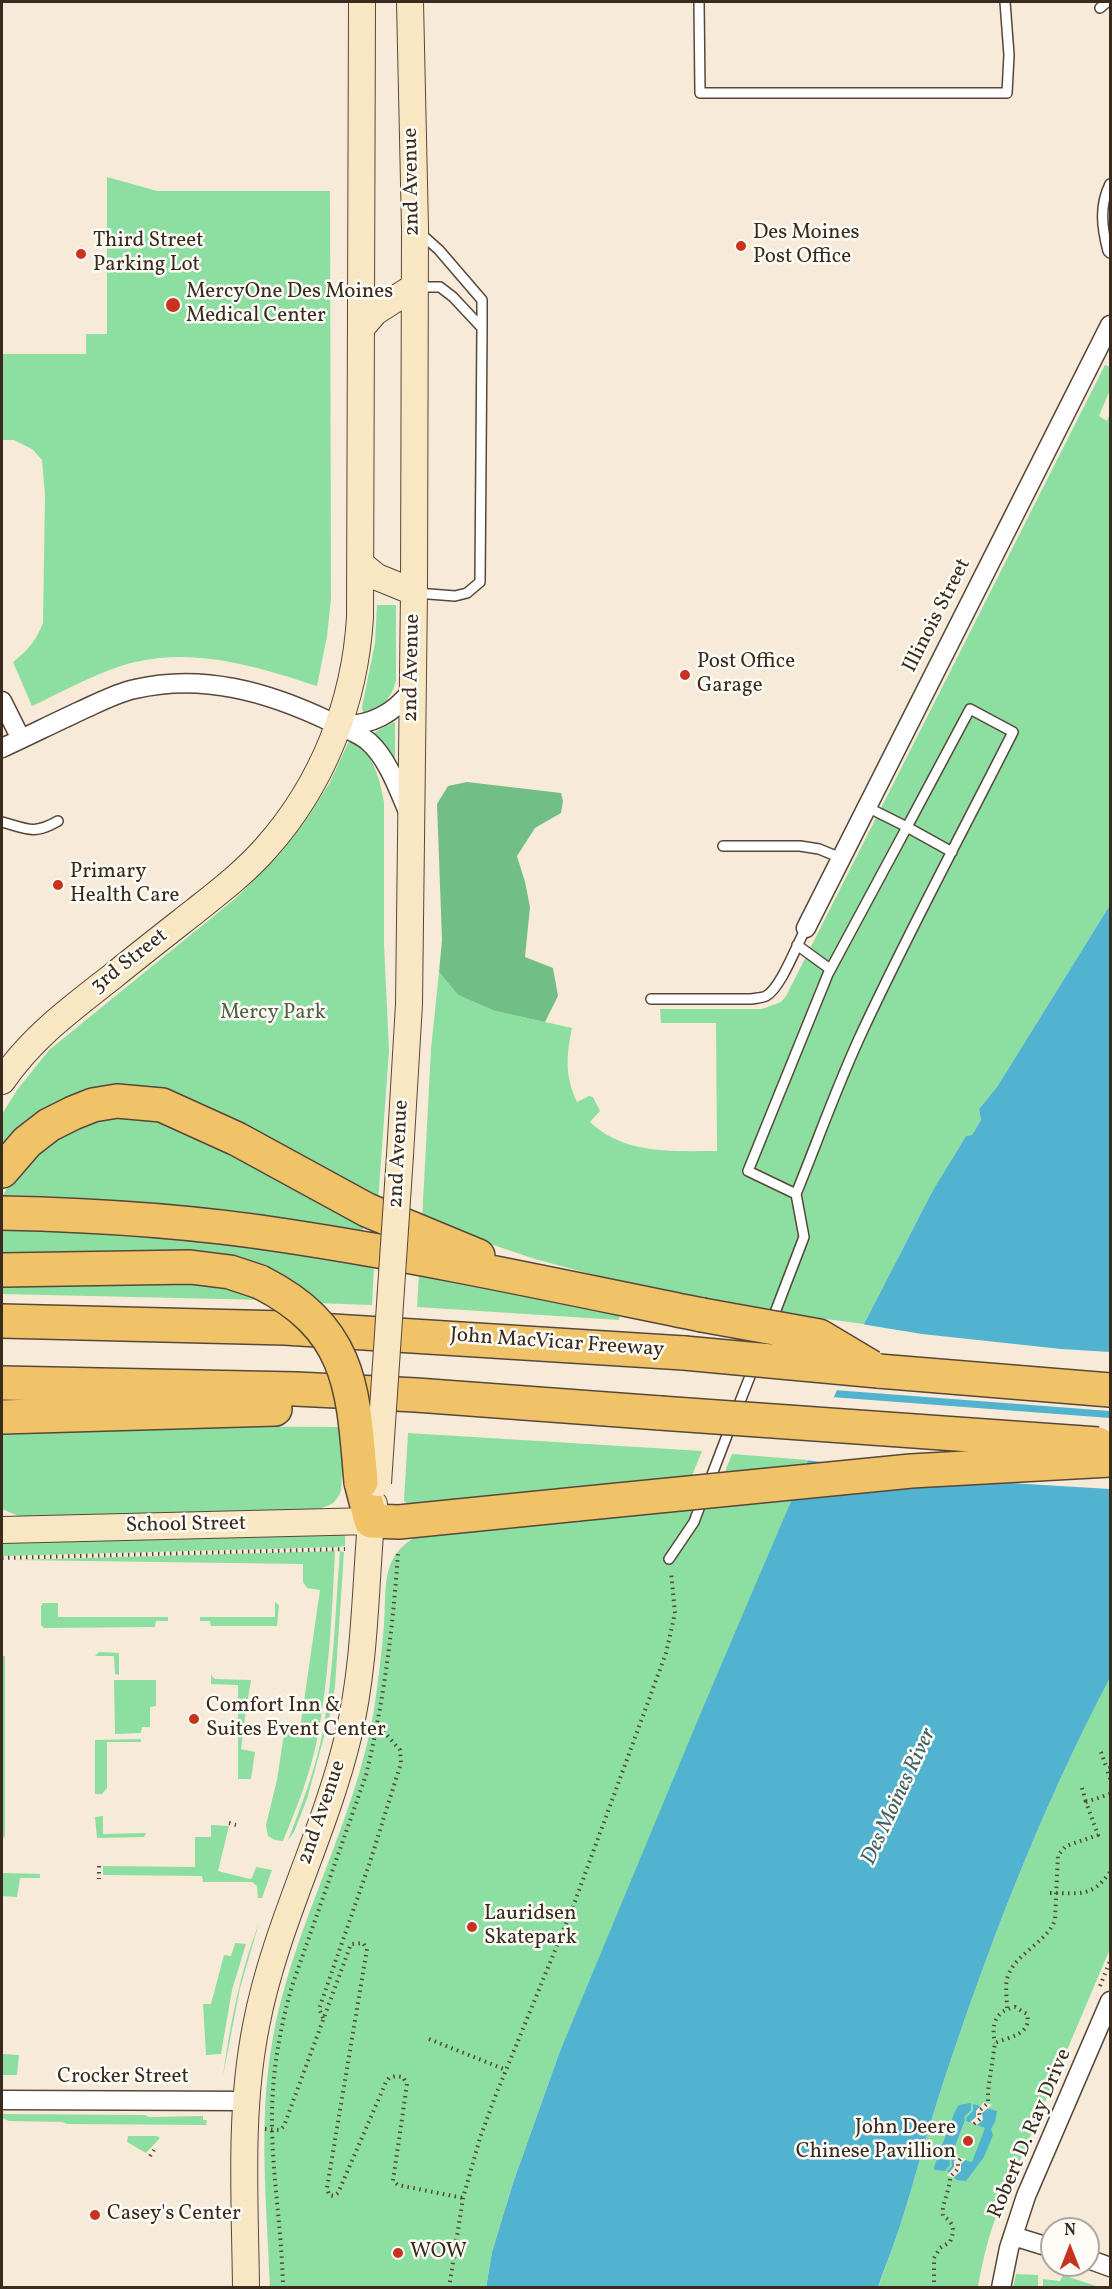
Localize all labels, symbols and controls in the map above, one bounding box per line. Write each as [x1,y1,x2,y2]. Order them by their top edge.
street label: 2nd Avenue [399,128,427,236]
place label: Des Moines Post Office [753,221,860,271]
place label: Third Street Parking Lot [93,229,204,279]
marker: Des Moines Post Office [734,239,748,253]
marker: Third Street Parking Lot [74,247,88,261]
place label: MercyOne Des Moines Medical Center [186,280,393,330]
marker: MercyOne Des Moines Medical Center [164,296,182,314]
street label: Illinois Street [898,555,978,677]
street label: 2nd Avenue [399,614,427,722]
place label: Post Office Garage [697,650,795,700]
marker: Post Office Garage [678,668,692,682]
place label: Primary Health Care [70,860,180,910]
marker: Primary Health Care [51,878,65,892]
street label: 3rd Street [87,924,173,1000]
park label: Mercy Park [220,1001,326,1027]
street label: 2nd Avenue [385,1099,415,1209]
street label: John MacVicar Freeway [449,1324,665,1364]
street label: School Street [125,1512,247,1540]
place label: Comfort Inn & Suites Event Center [206,1694,386,1744]
marker: Comfort Inn & Suites Event Center [187,1712,201,1726]
water label: Des Moines River [857,1724,943,1870]
street label: 2nd Avenue [293,1758,353,1868]
place label: Lauridsen Skatepark [484,1902,577,1952]
marker: Lauridsen Skatepark [465,1920,479,1934]
street label: Robert D. Ray Drive [984,2045,1078,2223]
street label: Crocker Street [57,2065,189,2091]
place label: John Deere Chinese Pavillion [796,2116,956,2166]
marker: John Deere Chinese Pavillion [961,2134,975,2148]
place label: Casey's Center [107,2202,241,2228]
marker: Casey's Center [88,2208,102,2222]
north arrow [1040,2217,1100,2277]
text: N [1064,2220,1076,2242]
place label: WOW [410,2240,467,2266]
marker: WOW [391,2246,405,2260]

